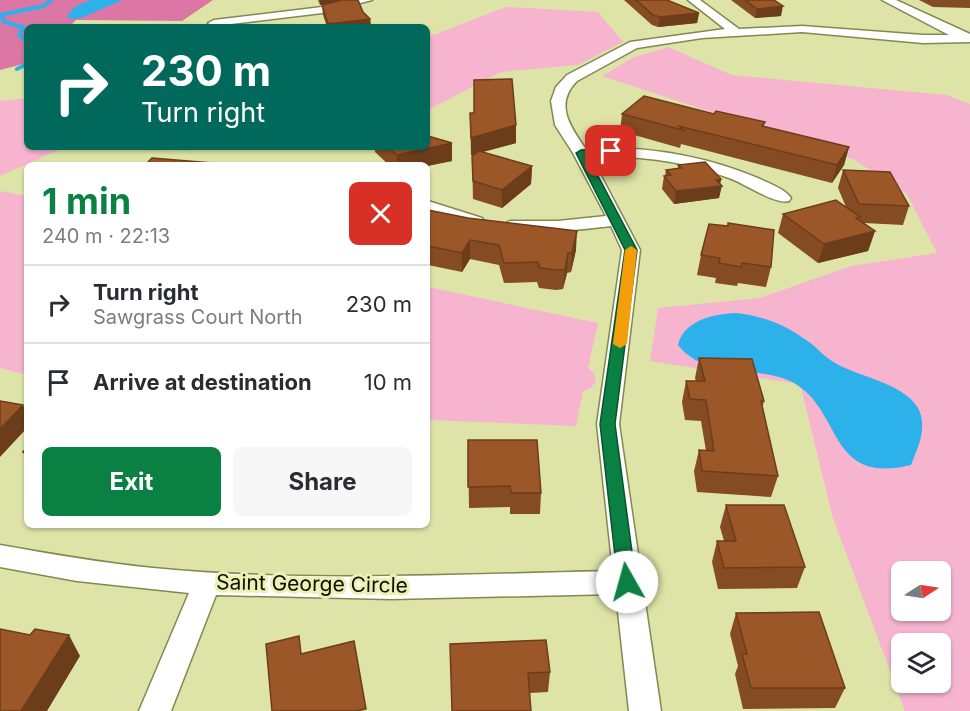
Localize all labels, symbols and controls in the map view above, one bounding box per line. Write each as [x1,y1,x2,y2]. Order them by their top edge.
text: 230 m [141,45,271,96]
icon: right [42,48,120,126]
text: Turn right [141,96,265,129]
pin [585,125,636,176]
icon: arrive [594,134,627,167]
text: 1 min [42,179,131,223]
button: close [349,182,412,245]
text: 240 m · 22:13 [42,224,170,248]
text: Turn right [93,279,199,305]
icon: right [42,288,75,321]
text: 230 m [346,291,412,317]
text: Sawgrass Court North [93,305,303,329]
icon: arrive [42,366,75,399]
text: Arrive at destination [93,369,312,395]
text: 10 m [364,369,412,395]
button: Exit [42,447,221,516]
button: Share [233,447,412,516]
position arrow [595,550,659,614]
north arrow [891,561,951,621]
map controls [891,561,951,693]
street label: Saint George Circle [216,569,408,598]
button: layers [891,633,951,693]

